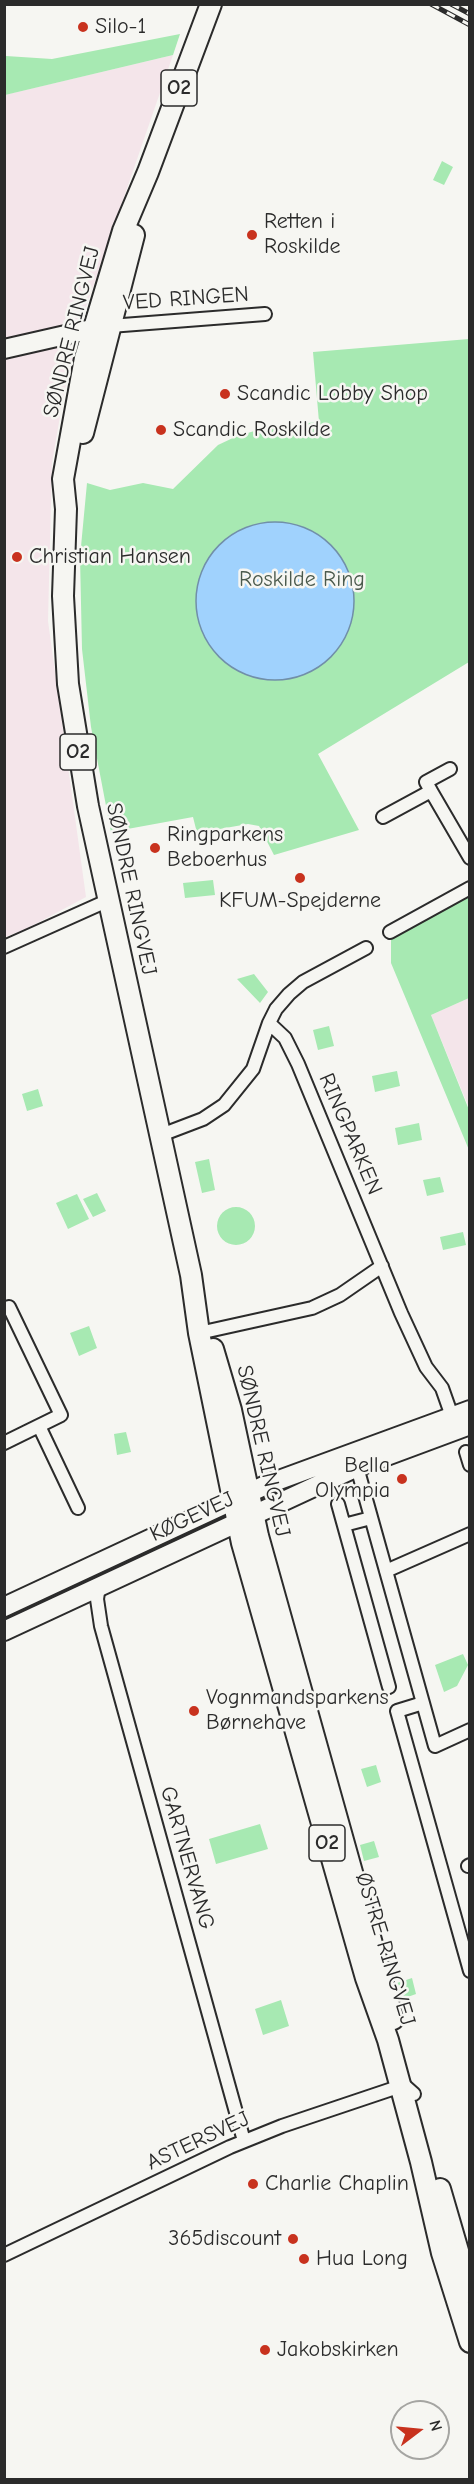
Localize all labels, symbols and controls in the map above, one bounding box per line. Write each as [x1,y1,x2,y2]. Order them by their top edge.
place label: Silo-1 [95,14,146,40]
marker: Silo-1 [76,20,90,34]
road number: O2 [161,70,197,106]
place label: Retten i Roskilde [264,209,341,260]
marker: Retten i Roskilde [245,228,259,242]
street label: SØNDRE RINGVEJ [38,244,106,420]
street label: VED RINGEN [122,281,250,317]
place label: Scandic Lobby Shop [237,381,428,407]
marker: Scandic Lobby Shop [218,387,232,401]
place label: Scandic Roskilde [173,417,330,443]
marker: Scandic Roskilde [154,423,168,437]
place label: Christian Hansen [29,544,191,570]
marker: Christian Hansen [10,550,24,564]
park label: Roskilde Ring [239,567,365,593]
road number: O2 [60,734,96,770]
street label: SØNDRE RINGVEJ [100,801,162,977]
place label: Ringparkens Beboerhus [167,822,283,873]
marker: Ringparkens Beboerhus [148,841,162,855]
marker: KFUM-Spejderne [293,871,307,885]
place label: KFUM-Spejderne [219,888,381,914]
street label: RINGPARKEN [313,1069,387,1199]
street label: SØNDRE RINGVEJ [230,1363,296,1539]
place label: Bella Olympia [315,1453,390,1504]
marker: Bella Olympia [395,1472,409,1486]
street label: KØGEVEJ [146,1486,238,1548]
place label: Vognmandsparkens Børnehave [206,1685,389,1736]
marker: Vognmandsparkens Børnehave [187,1704,201,1718]
street label: GARTNERVANG [154,1784,220,1932]
road number: O2 [309,1825,345,1861]
street label: ØSTRE RINGVEJ [349,1869,421,2029]
street label: ASTERSVEJ [143,2106,253,2176]
place label: Charlie Chaplin [265,2171,409,2197]
marker: Charlie Chaplin [246,2177,260,2191]
place label: 365discount [168,2226,281,2252]
marker: 365discount [286,2232,300,2246]
place label: Hua Long [316,2246,408,2272]
marker: Hua Long [297,2252,311,2266]
place label: Jakobskirken [277,2337,399,2363]
marker: Jakobskirken [258,2343,272,2357]
north arrow [390,2400,450,2460]
text: N [425,2418,445,2433]

